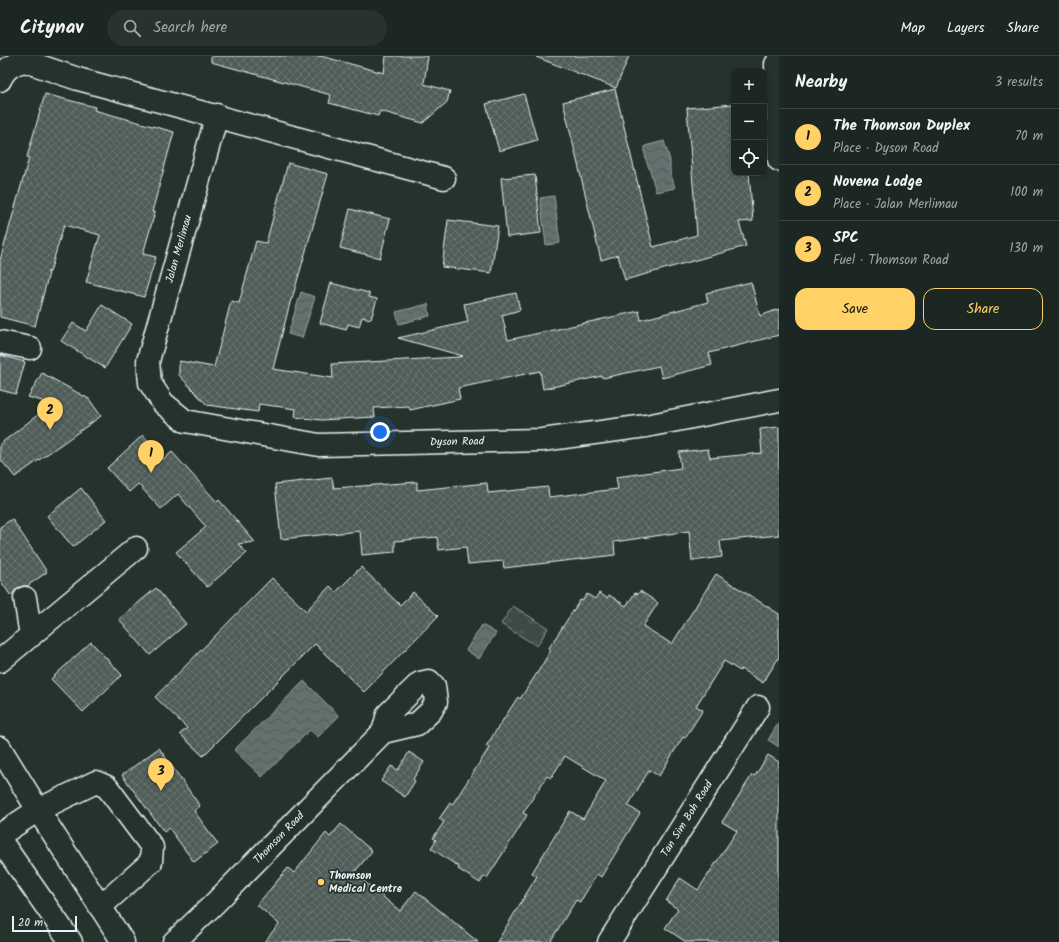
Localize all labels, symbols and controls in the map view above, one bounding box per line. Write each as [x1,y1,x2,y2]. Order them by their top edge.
search box [107,10,387,46]
text: Citynav [20,13,83,43]
text: Search here [153,16,227,40]
icon: search [121,17,143,39]
text: Map [901,17,925,39]
text: Layers [947,17,985,39]
text: Share [1007,17,1039,39]
map controls [731,68,767,176]
button: + [731,68,767,104]
text: Nearby [795,69,847,96]
text: 3 results [995,72,1043,93]
button: − [731,104,767,140]
text: The Thomson Duplex [833,114,970,138]
text: 1 [806,126,810,147]
text: 70 m [1015,126,1043,147]
text: Place · Dyson Road [833,138,939,159]
button: locate [731,140,767,176]
text: Novena Lodge [833,170,922,194]
text: 2 [804,182,812,203]
text: 100 m [1010,182,1043,203]
text: Place · Jalan Merlimau [833,194,957,215]
street label: Jalan Merlimau [161,212,198,285]
text: SPC [833,226,859,250]
text: 3 [804,238,812,259]
text: 130 m [1009,238,1043,259]
text: Fuel · Thomson Road [833,250,948,271]
button: Save [795,288,915,330]
button: Share [923,288,1043,330]
pin: 2 [37,397,63,430]
your location [370,422,390,442]
street label: Dyson Road [430,433,485,451]
pin: 1 [138,440,164,473]
pin: 3 [148,758,174,791]
street label: Tan Sim Boh Road [656,777,718,861]
street label: Thomson Road [249,807,309,869]
place label: Thomson Medical Centre [329,867,403,898]
marker: Thomson Medical Centre [316,877,326,887]
scale bar [12,914,77,933]
text: 20 m [18,914,43,932]

